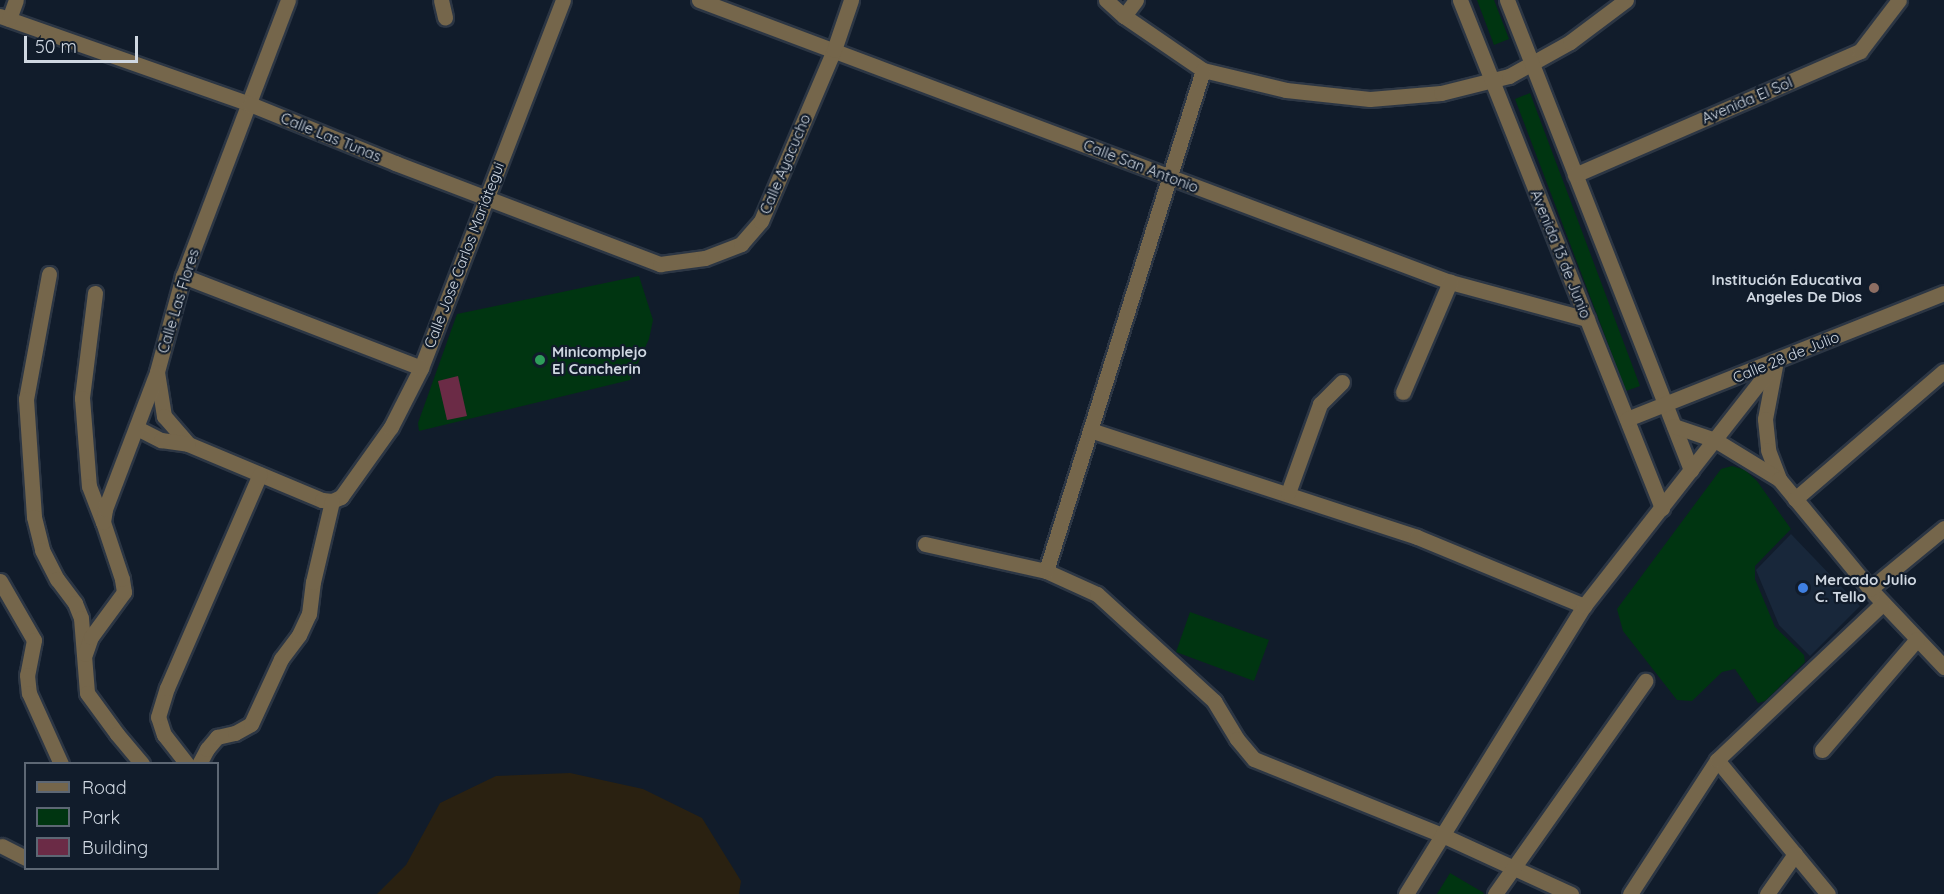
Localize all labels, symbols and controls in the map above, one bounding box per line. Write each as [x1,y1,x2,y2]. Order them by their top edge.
scale bar [27,24,141,62]
text: 50 m [35,35,77,58]
street label: Avenida El Sol [1699,73,1795,127]
street label: Calle Las Tunas [278,109,384,165]
street label: Calle Ayacucho [756,111,814,217]
street label: Calle San Antonio [1081,136,1201,196]
street label: Calle Jose Carlos Mariátegui [420,160,508,350]
street label: Avenida 13 de Junio [1527,187,1595,321]
street label: Calle Las Flores [154,247,202,355]
place label: Institución Educativa Angeles De Dios [1712,270,1862,305]
marker: Institución Educativa Angeles De Dios [1867,281,1881,295]
street label: Calle 28 de Julio [1730,327,1842,387]
place label: Minicomplejo El Cancherin [552,342,647,377]
marker: Minicomplejo El Cancherin [533,353,547,367]
place label: Mercado Julio C. Tello [1815,570,1917,605]
marker: Mercado Julio C. Tello [1796,581,1810,595]
legend [24,762,219,870]
text: Road [82,776,127,799]
text: Park [82,806,120,829]
text: Building [82,836,148,859]

